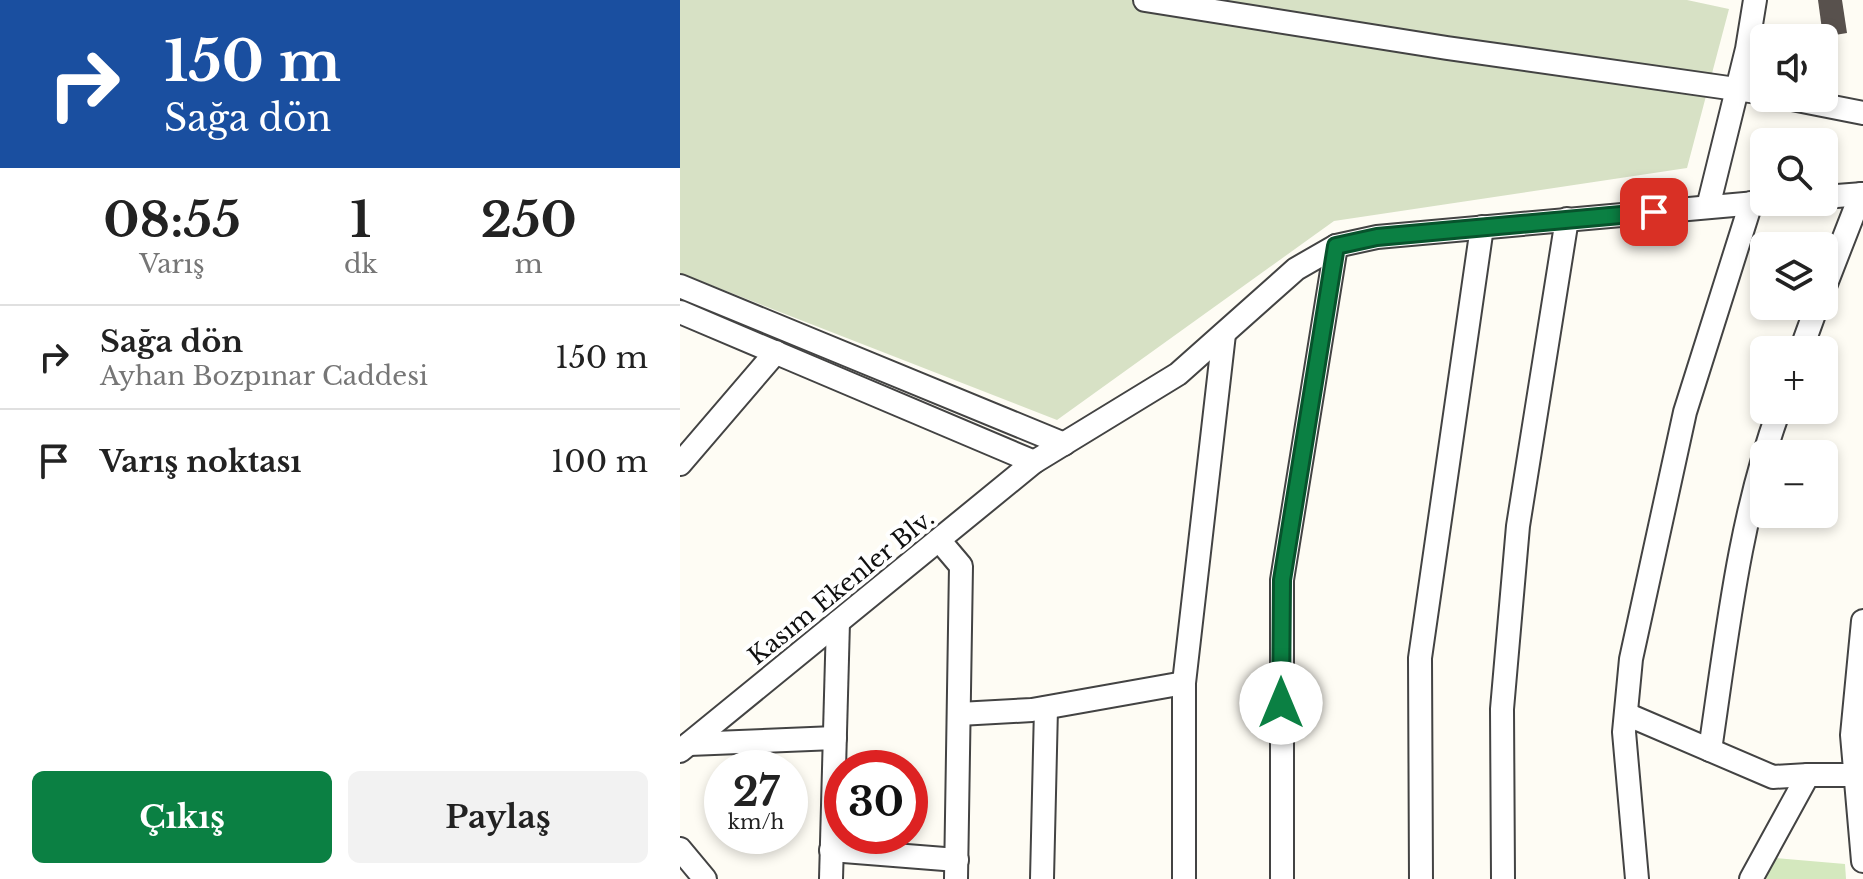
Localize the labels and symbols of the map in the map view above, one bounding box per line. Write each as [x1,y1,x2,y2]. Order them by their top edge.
pin [1620,178,1688,246]
street label: Kasım Ekenler Blv. [742,503,940,671]
position arrow [1239,661,1323,745]
speed limit sign: 30 [824,750,928,854]

